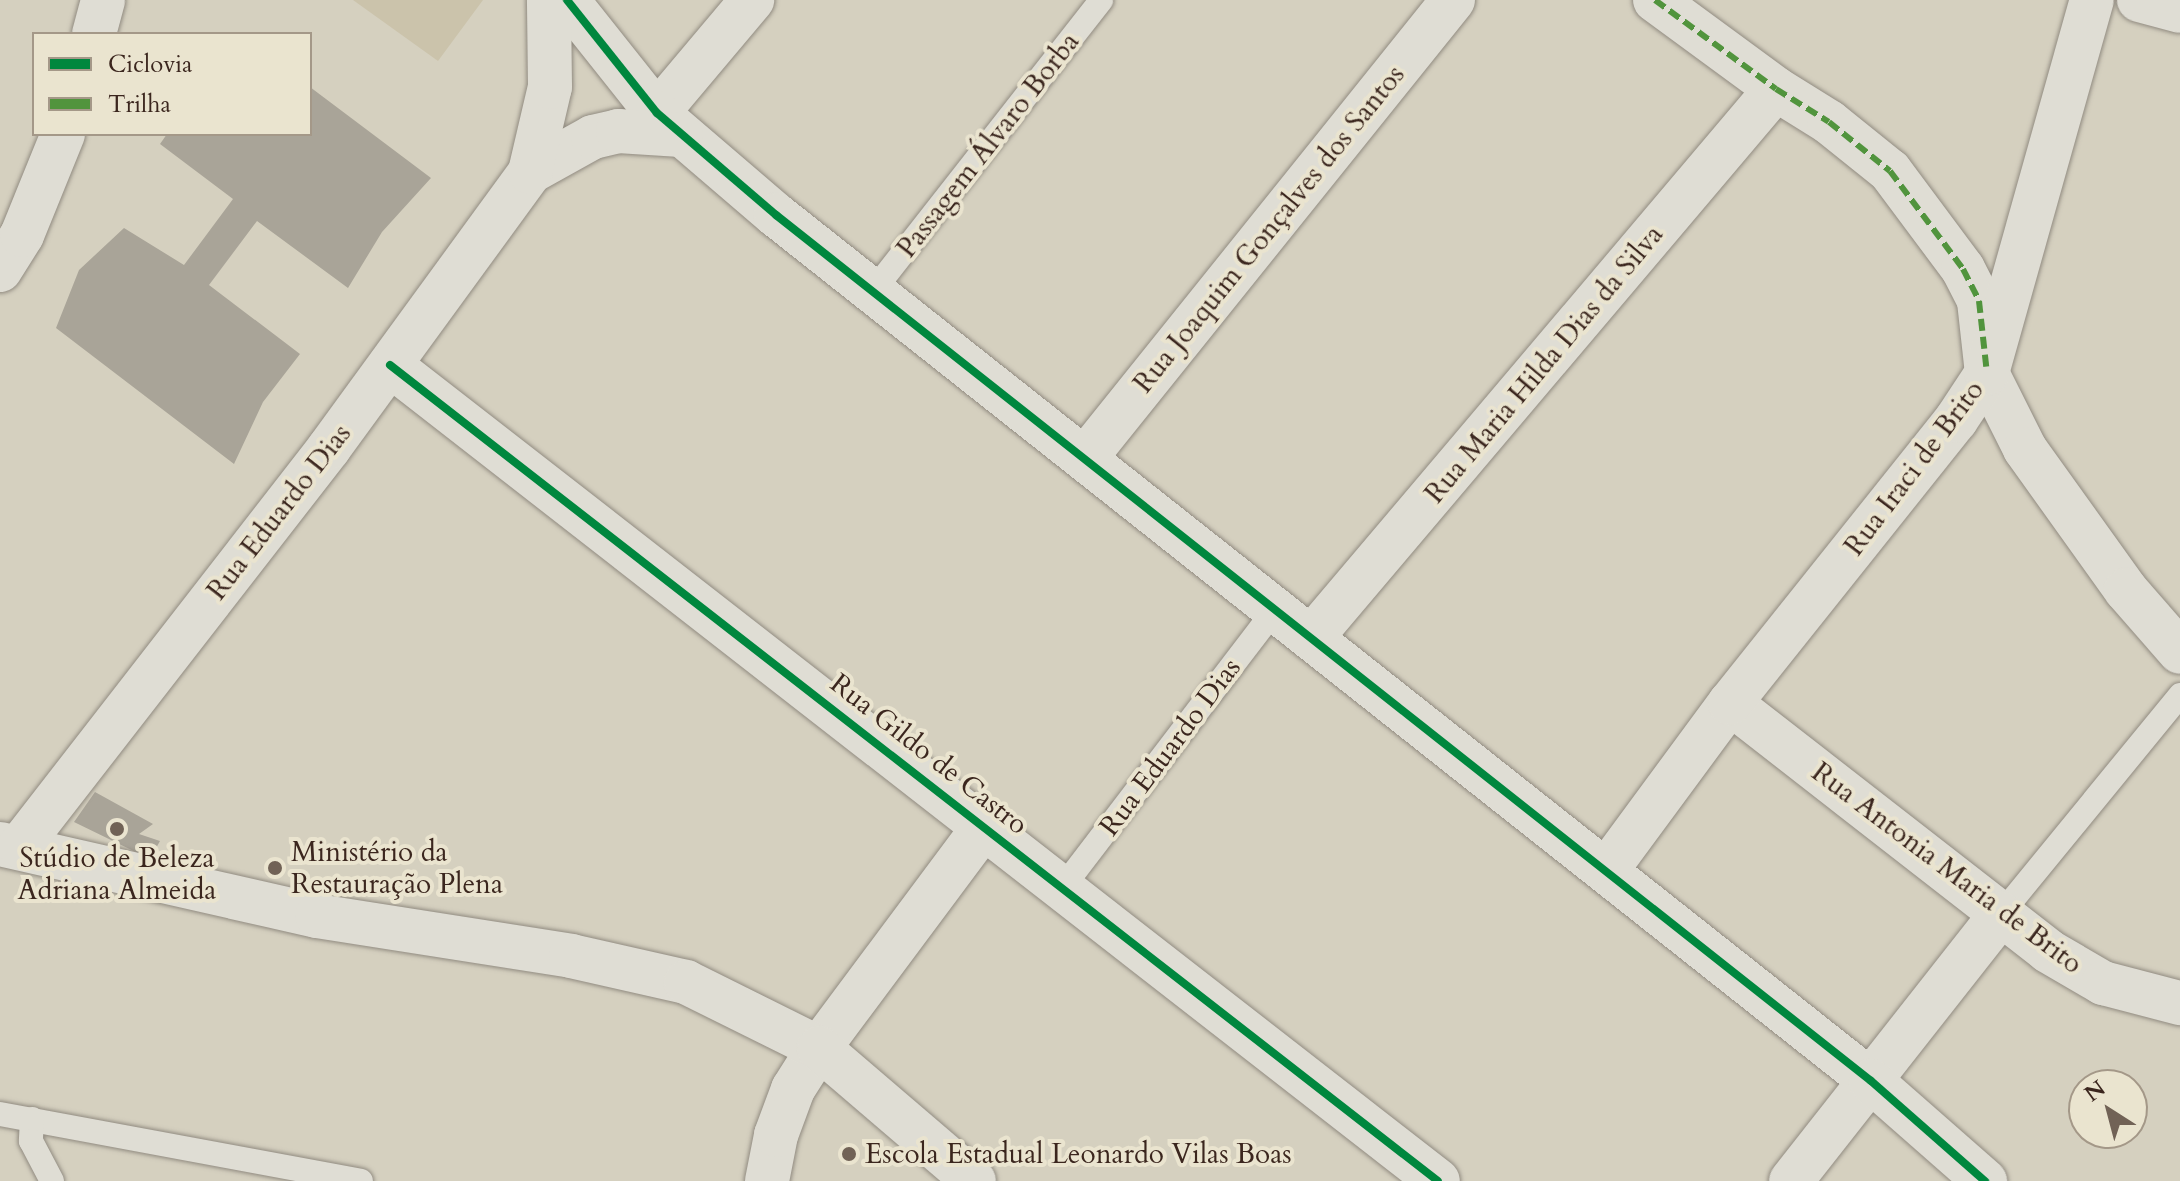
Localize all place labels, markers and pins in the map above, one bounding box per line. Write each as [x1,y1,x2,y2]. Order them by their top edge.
marker: Stúdio de Beleza Adriana Almeida [108,820,126,838]
place label: Ministério da Restauração Plena [291,835,503,901]
place label: Stúdio de Beleza Adriana Almeida [18,841,216,907]
marker: Ministério da Restauração Plena [266,859,284,877]
place label: Escola Estadual Leonardo Vilas Boas [865,1137,1292,1171]
marker: Escola Estadual Leonardo Vilas Boas [840,1145,858,1163]

